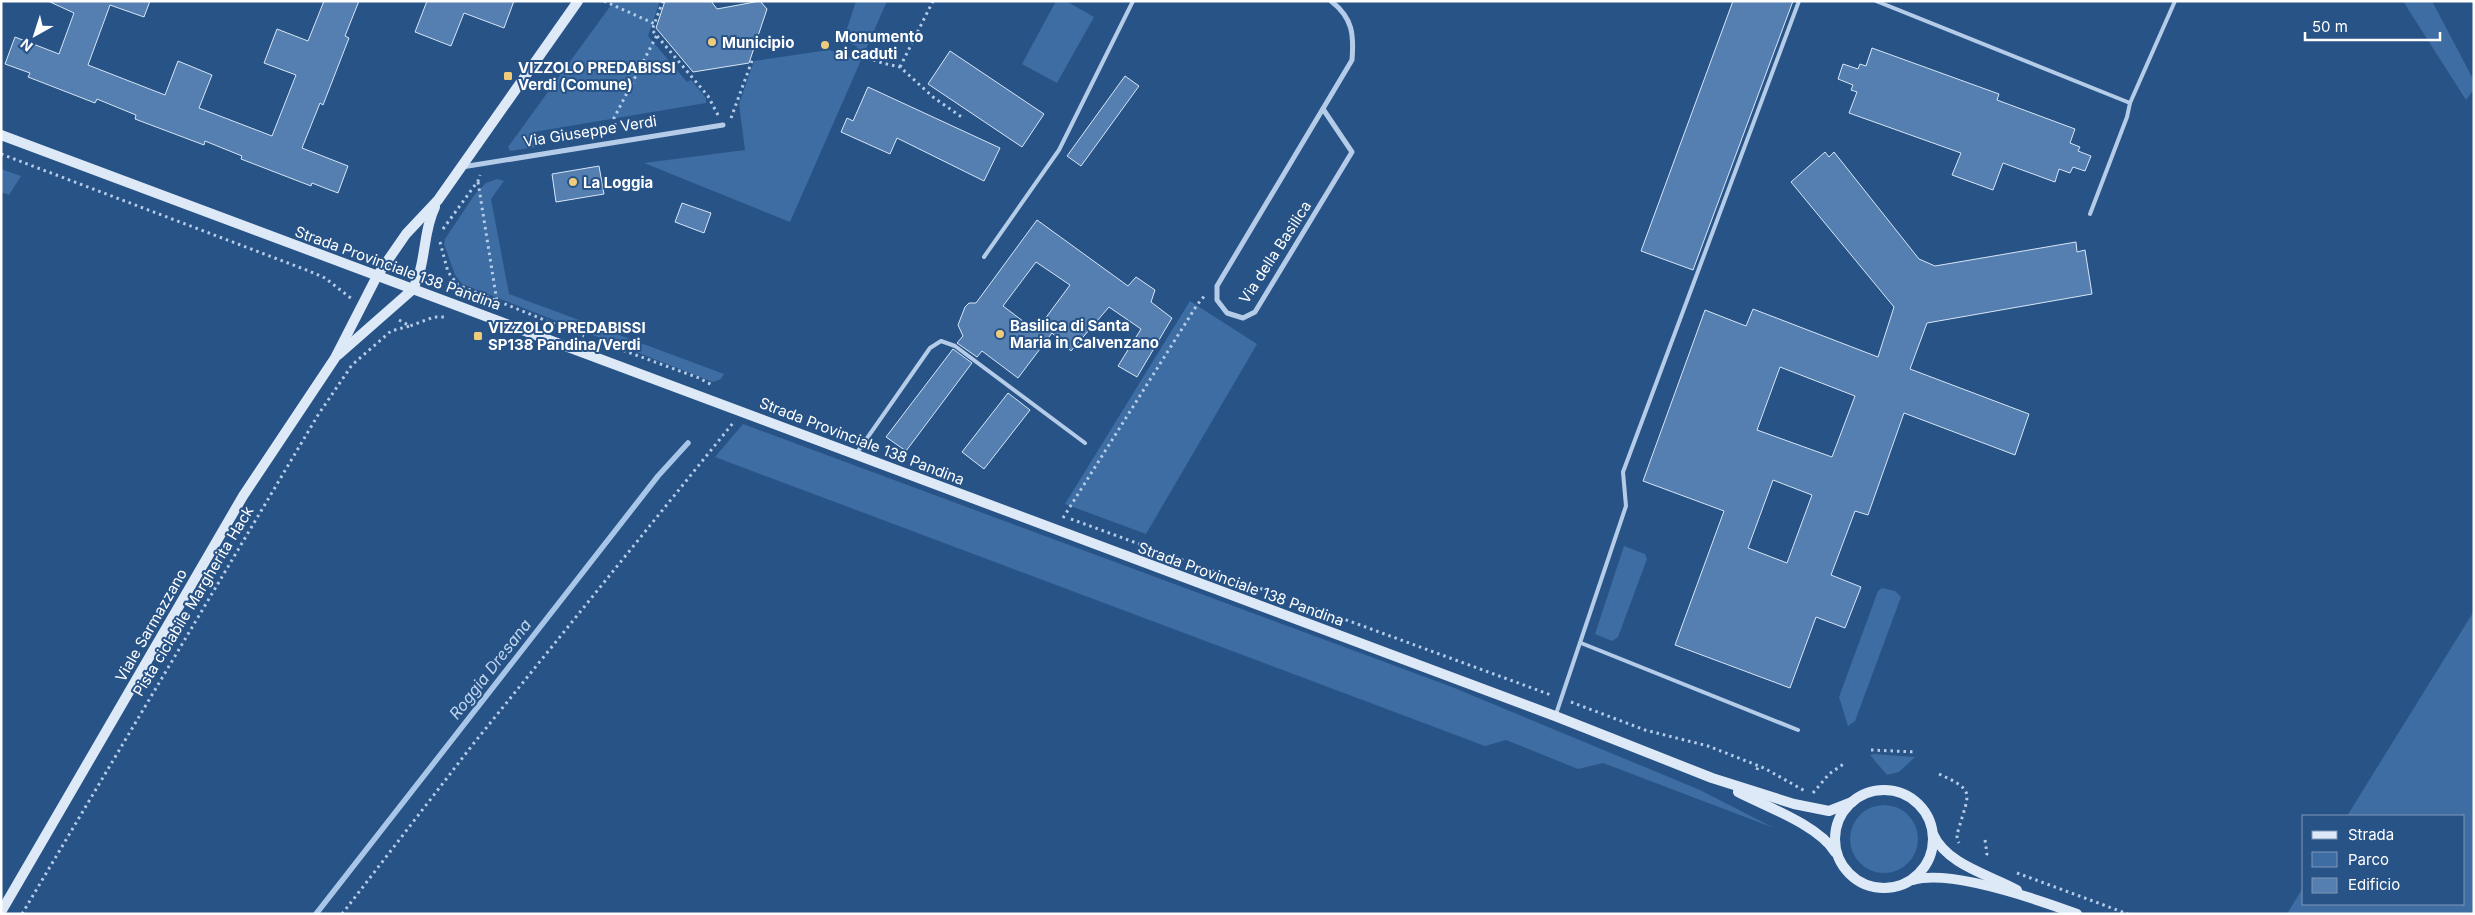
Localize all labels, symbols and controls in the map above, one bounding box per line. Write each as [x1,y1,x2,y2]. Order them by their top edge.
north arrow [10,10,60,60]
scale bar [2305,10,2440,42]
text: 50 m [2312,17,2348,36]
place label: Monumento ai caduti [835,27,923,63]
place label: Municipio [722,33,794,52]
text: N [17,36,36,55]
marker: Municipio [706,36,718,48]
marker: Monumento ai caduti [819,39,831,51]
place label: VIZZOLO PREDABISSI Verdi (Comune) [518,58,676,94]
marker: VIZZOLO PREDABISSI Verdi (Comune) [502,70,514,82]
street label: Via Giuseppe Verdi [522,111,658,151]
place label: La Loggia [583,173,653,192]
marker: La Loggia [567,176,579,188]
street label: Via della Basilica [1235,197,1315,307]
street label: Strada Provinciale 138 Pandina [292,222,504,314]
place label: Basilica di Santa Maria in Calvenzano [1010,316,1159,352]
place label: VIZZOLO PREDABISSI SP138 Pandina/Verdi [488,318,646,354]
marker: Basilica di Santa Maria in Calvenzano [994,328,1006,340]
marker: VIZZOLO PREDABISSI SP138 Pandina/Verdi [472,330,484,342]
street label: Strada Provinciale 138 Pandina [757,393,967,489]
street label: Pista ciclabile Margherita Hack [129,502,258,700]
street label: Strada Provinciale 138 Pandina [1135,538,1347,630]
street label: Viale Sarmazzano [111,565,191,685]
water label: Roggia Dresana [445,615,535,723]
legend [2302,815,2465,905]
text: Strada [2348,825,2394,844]
text: Parco [2348,850,2389,869]
text: Edificio [2348,875,2400,894]

